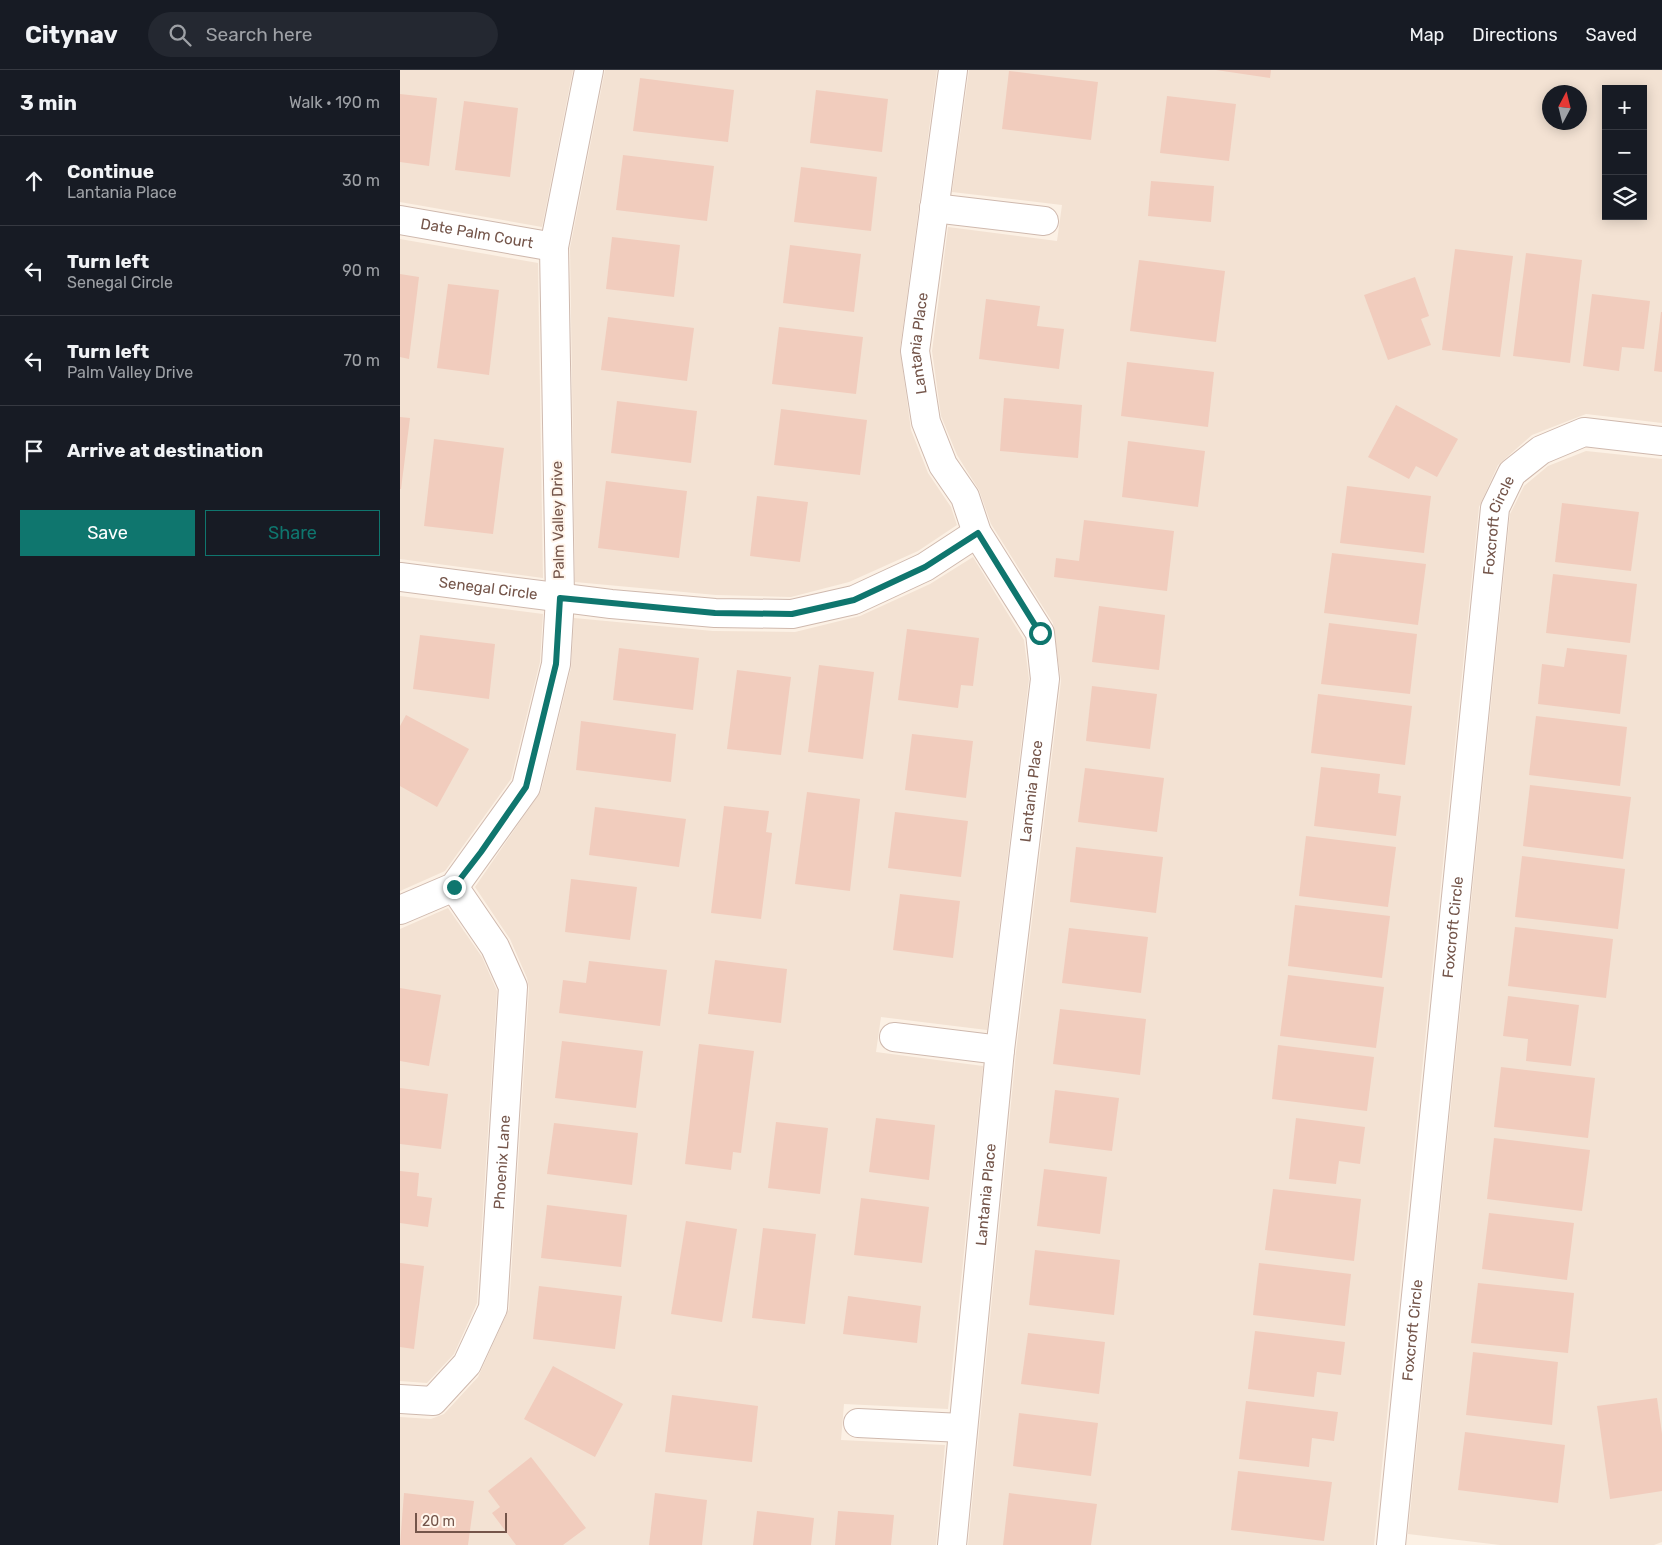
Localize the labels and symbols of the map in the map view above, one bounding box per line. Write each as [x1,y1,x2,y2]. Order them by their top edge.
north arrow [1542,85,1587,130]
street label: Date Palm Court [419,215,535,252]
street label: Lantania Place [906,291,932,396]
street label: Palm Valley Drive [548,461,568,579]
street label: Foxcroft Circle [1479,473,1518,576]
street label: Senegal Circle [438,573,539,604]
route start [1029,622,1052,645]
street label: Lantania Place [1016,739,1047,843]
street label: Foxcroft Circle [1439,875,1467,979]
route end [443,876,466,899]
street label: Phoenix Lane [490,1115,514,1210]
street label: Lantania Place [972,1143,1000,1247]
street label: Foxcroft Circle [1399,1278,1427,1382]
scale bar [415,1510,508,1533]

